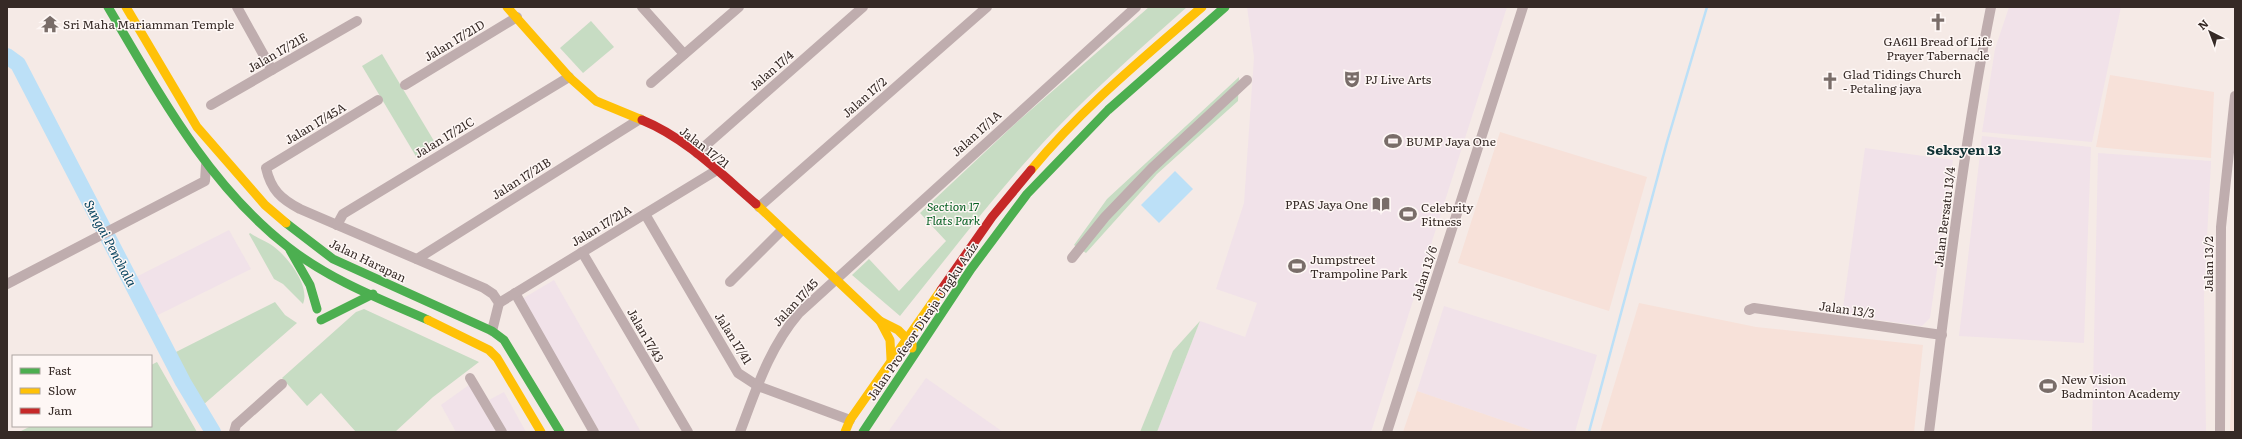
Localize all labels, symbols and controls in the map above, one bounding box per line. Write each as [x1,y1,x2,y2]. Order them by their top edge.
church icon: GA611 Bread of Life Prayer Tabernacle [1928,12,1948,32]
north arrow [2190,12,2230,52]
temple icon: Sri Maha Mariamman Temple [40,14,60,34]
place label: Sri Maha Mariamman Temple [63,15,234,33]
street label: Jalan 17/21D [420,15,488,65]
text: N [2194,15,2211,33]
street label: Jalan 17/21E [244,27,311,76]
place label: GA611 Bread of Life Prayer Tabernacle [1884,32,1992,64]
street label: Jalan 17/4 [745,45,797,94]
place label: Glad Tidings Church - Petaling jaya [1843,65,1961,97]
theatre icon: PJ Live Arts [1342,69,1362,89]
place label: PJ Live Arts [1365,70,1432,88]
church icon: Glad Tidings Church - Petaling jaya [1820,71,1840,91]
street label: Jalan 17/2 [838,72,890,122]
street label: Jalan 17/45A [281,98,349,148]
street label: Jalan 17/1A [947,106,1005,160]
street label: Jalan 17/21C [411,112,477,162]
street label: Jalan 17/21 [676,122,734,172]
sports icon: BUMP Jaya One [1383,131,1403,151]
place label: BUMP Jaya One [1406,132,1496,150]
district label: Seksyen 13 [1927,139,2002,159]
street label: Jalan 17/21B [488,153,554,203]
street label: Jalan Bersatu 13/4 [1929,165,1959,268]
library icon: PPAS Jaya One [1371,194,1391,214]
place label: PPAS Jaya One [1285,195,1368,213]
water label: Sungai Penchala [80,196,142,290]
park label: Section 17 Flats Park [926,197,981,229]
place label: Celebrity Fitness [1421,198,1473,230]
street label: Jalan 17/21A [567,200,635,250]
sports icon: Celebrity Fitness [1398,204,1418,224]
street label: Jalan Harapan [327,234,410,286]
street label: Jalan 13/2 [2199,236,2217,292]
street label: Jalan Profesor Diraja Ungku Aziz [862,238,982,404]
street label: Jalan 13/6 [1407,243,1441,302]
place label: Jumpstreet Trampoline Park [1310,250,1408,282]
sports icon: Jumpstreet Trampoline Park [1287,256,1307,276]
street label: Jalan 17/45 [768,274,822,330]
street label: Jalan 13/3 [1818,296,1876,322]
street label: Jalan 17/43 [623,305,669,365]
street label: Jalan 17/41 [711,309,757,368]
legend [12,355,152,427]
text: Fast [48,361,72,379]
place label: New Vision Badminton Academy [2061,370,2180,402]
sports icon: New Vision Badminton Academy [2038,376,2058,396]
text: Slow [48,381,77,399]
text: Jam [48,401,73,419]

